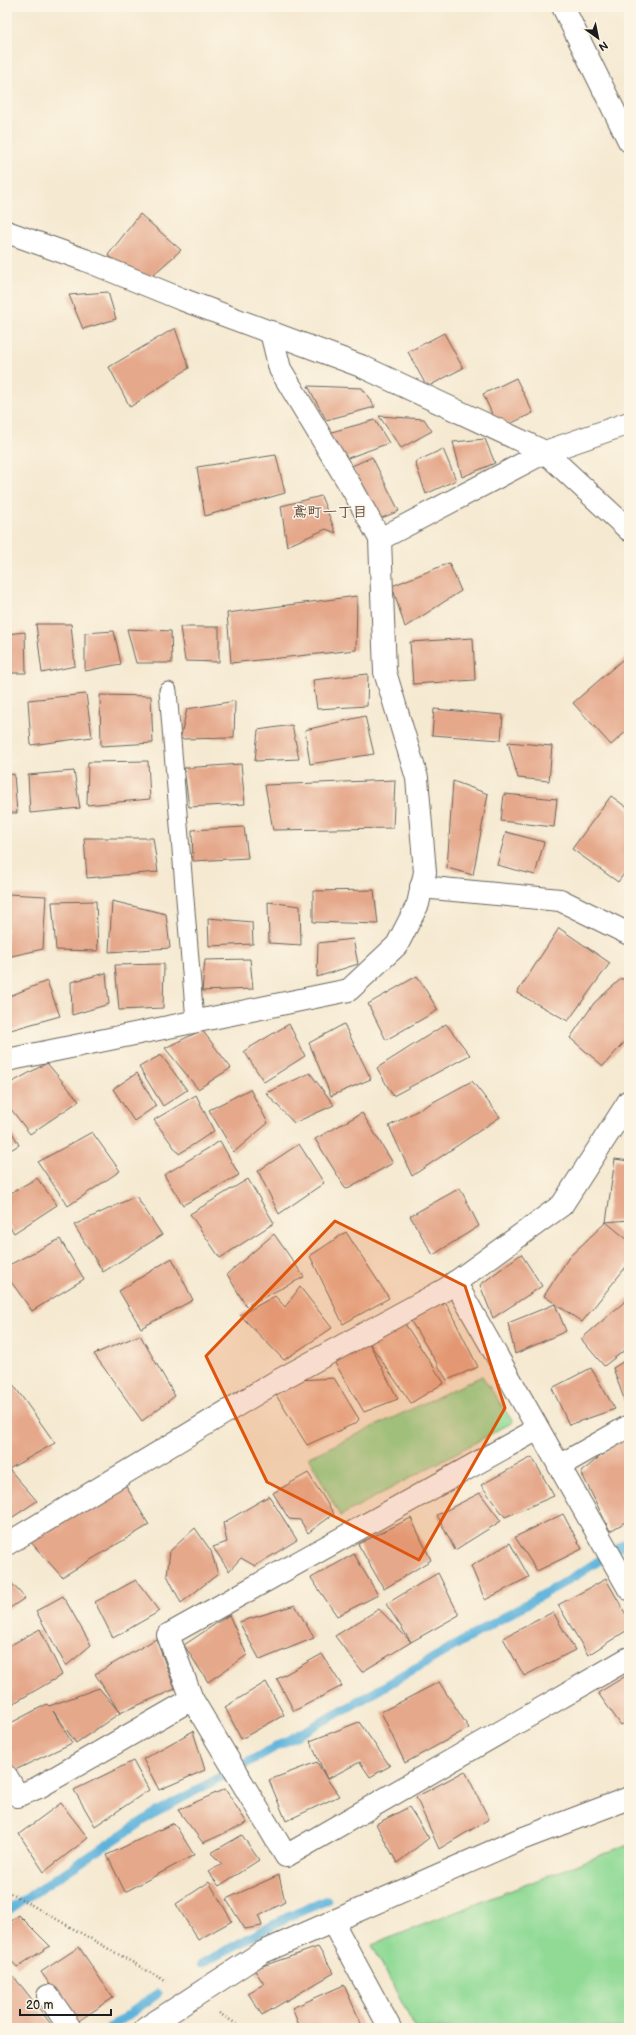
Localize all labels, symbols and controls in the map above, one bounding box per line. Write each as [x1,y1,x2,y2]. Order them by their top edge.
north arrow [578,18,618,58]
text: N [596,38,610,54]
district label: 鳶町一丁目 [292,503,368,522]
scale bar [20,1991,111,2017]
text: 20 m [26,1998,53,2013]

